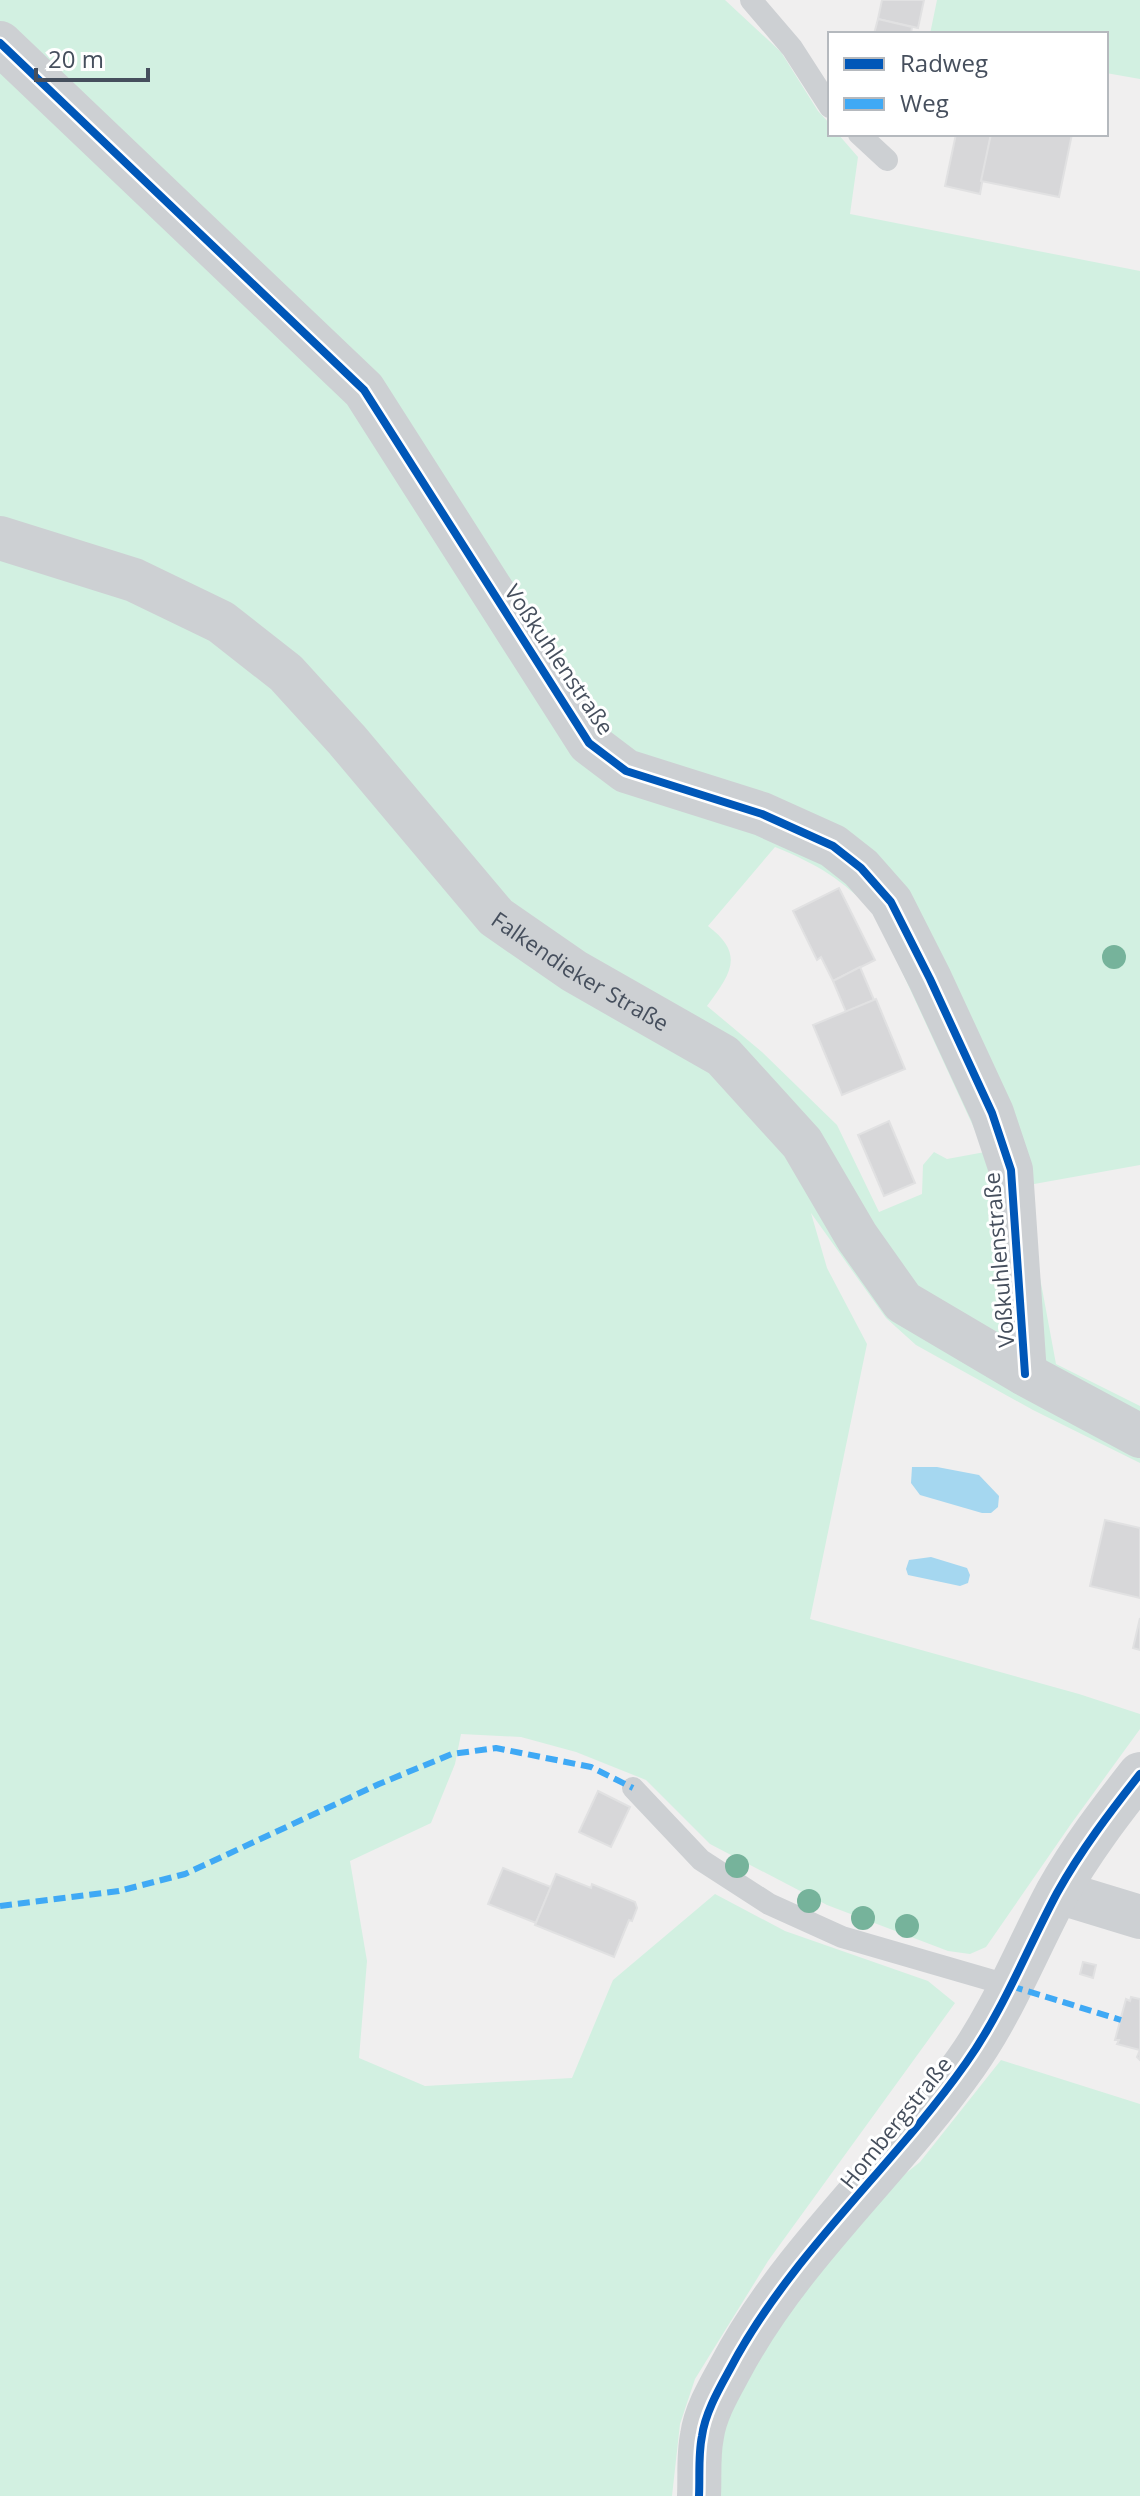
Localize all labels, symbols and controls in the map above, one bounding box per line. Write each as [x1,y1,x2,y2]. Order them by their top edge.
scale bar [36,32,148,82]
legend [828,32,1108,136]
text: 20 m [48,42,104,75]
text: Radweg [900,46,988,79]
text: Weg [900,86,949,119]
street label: Voßkuhlenstraße [498,578,622,740]
street label: Falkendieker Straße [486,904,675,1037]
street label: Voßkuhlenstraße [975,1171,1021,1349]
street label: Hombergstraße [832,2050,958,2194]

